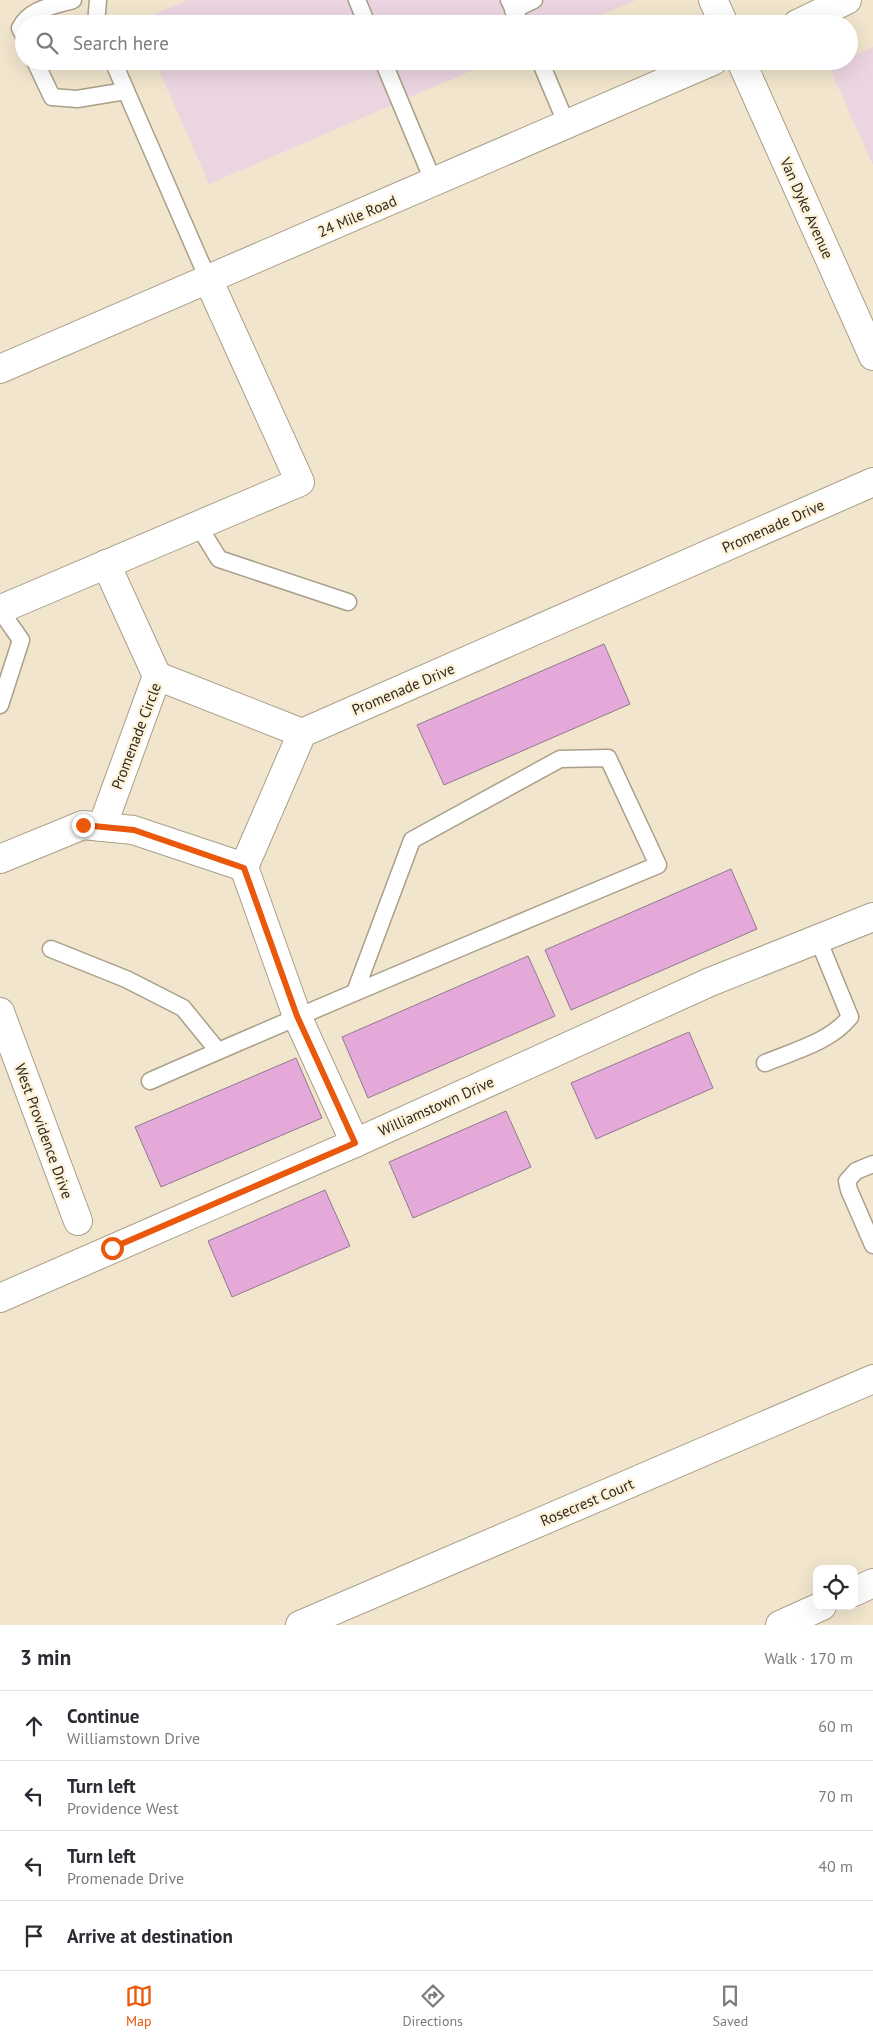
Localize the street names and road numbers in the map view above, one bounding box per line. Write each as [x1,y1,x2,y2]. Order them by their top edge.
street label: Van Dyke Avenue [776,153,838,262]
street label: 24 Mile Road [315,191,399,241]
street label: Promenade Drive [719,495,827,557]
street label: Promenade Drive [349,659,457,719]
street label: Promenade Circle [107,680,165,792]
street label: West Providence Drive [11,1061,77,1201]
street label: Williamstown Drive [375,1072,497,1140]
street label: Rosecrest Court [537,1474,637,1530]

